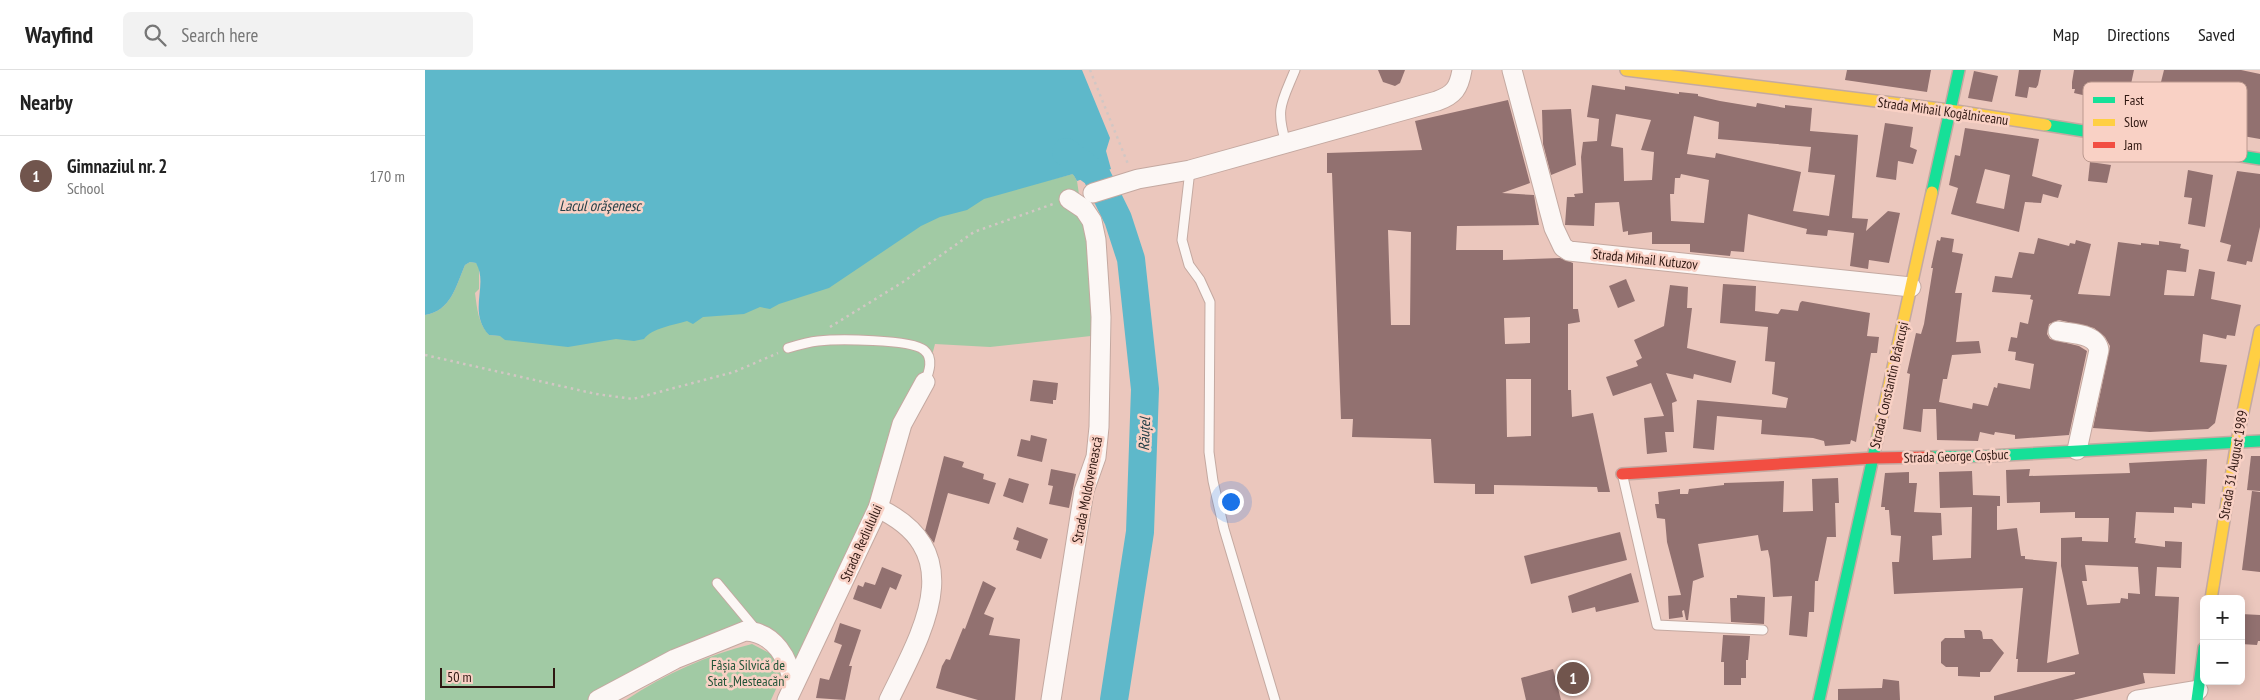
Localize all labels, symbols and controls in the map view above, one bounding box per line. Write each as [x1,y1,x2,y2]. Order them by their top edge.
search box [123,12,473,57]
text: Wayfind [25,19,93,50]
icon: search [141,21,169,49]
text: Search here [181,23,258,47]
text: Map [2053,23,2079,46]
text: Directions [2107,23,2170,46]
text: Saved [2198,23,2235,46]
legend [2083,82,2247,162]
text: Nearby [20,89,73,116]
text: Fast [2124,91,2144,109]
street label: Strada Mihail Kogălniceanu [1877,93,2009,129]
text: Slow [2124,113,2148,131]
text: Jam [2123,136,2142,154]
text: Gimnaziul nr. 2 [67,154,167,178]
text: 1 [32,166,40,186]
text: 170 m [370,166,405,186]
text: School [67,178,104,198]
water label: Lacul orăşenesc [559,196,642,215]
street label: Strada Mihail Kutuzov [1591,245,1699,274]
street label: Strada Constantin Brâncuși [1866,320,1912,450]
street label: Strada 31 August 1989 [2215,409,2251,521]
water label: Răuțel [1134,415,1154,451]
street label: Strada Moldovenească [1068,435,1106,545]
street label: Strada George Coșbuc [1903,445,2009,467]
your location [1218,489,1244,515]
street label: Strada Rediulului [836,502,886,584]
map controls [2200,595,2245,685]
button: + [2200,595,2245,640]
button: − [2200,640,2245,685]
park label: Fâșia Silvică de Stat „Mesteacăn“ [708,656,788,690]
pin: 1 [1557,659,1589,697]
scale bar [440,665,555,688]
text: 50 m [447,668,472,686]

